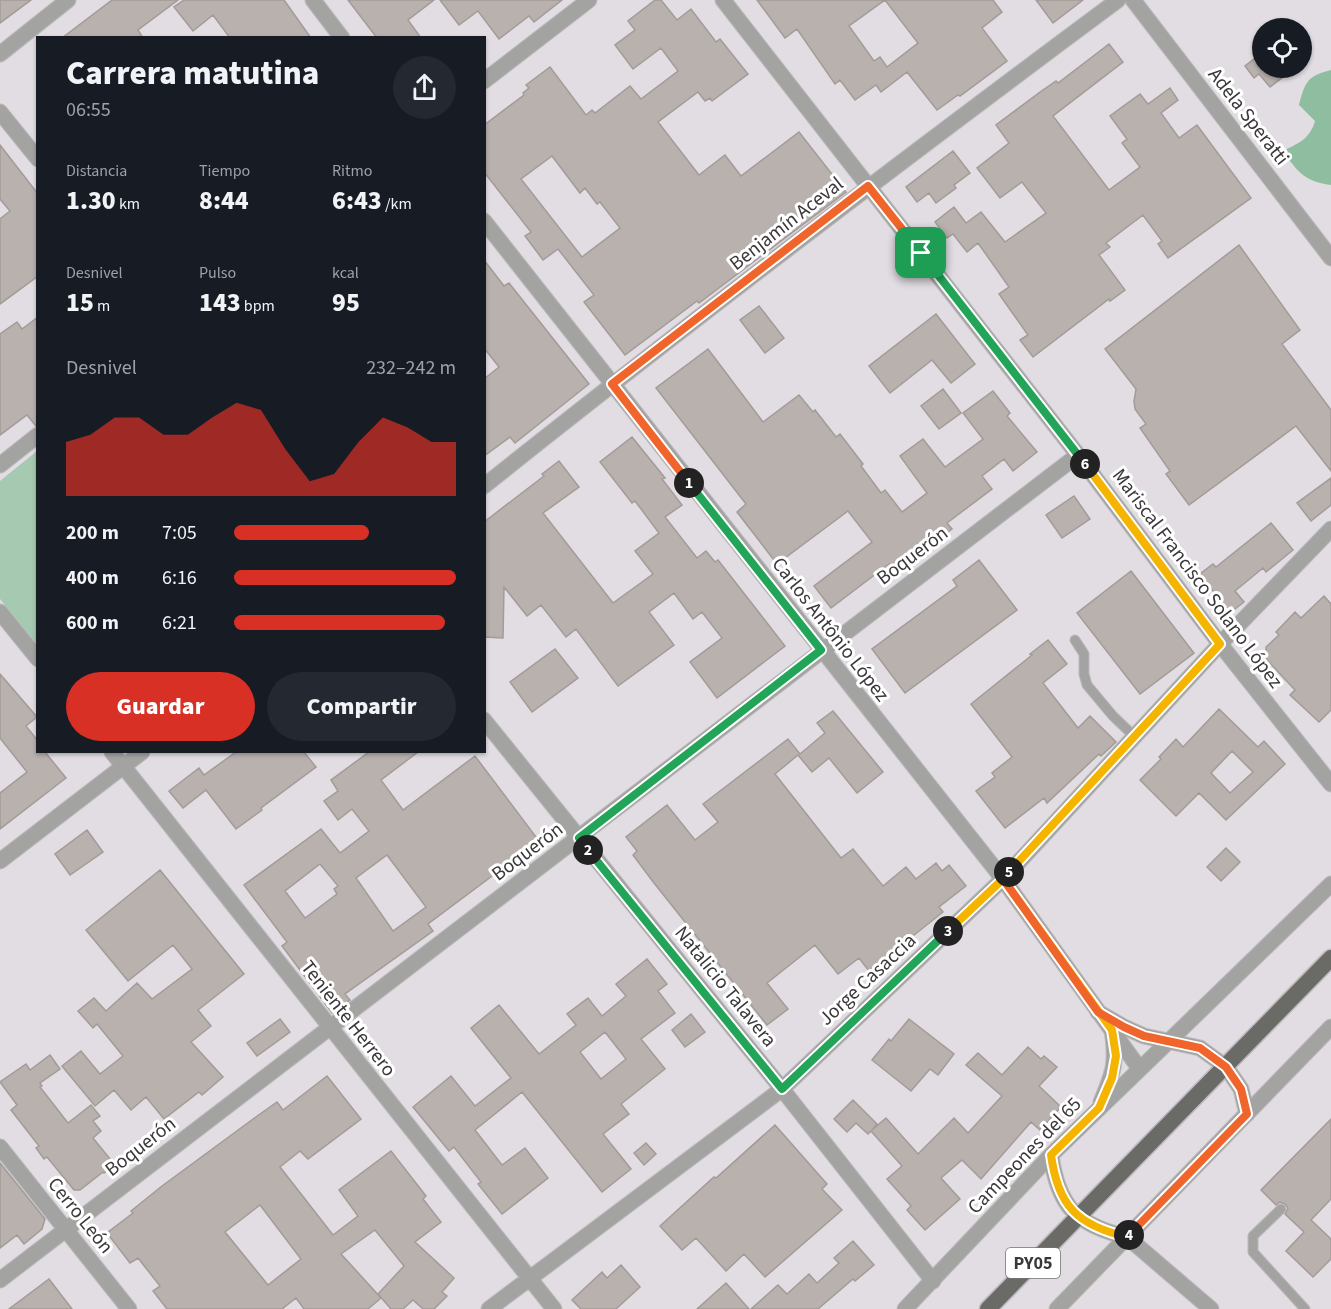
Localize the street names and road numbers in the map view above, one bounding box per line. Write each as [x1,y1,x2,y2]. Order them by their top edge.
street label: Adela Speratti [1201,62,1295,171]
street label: Benjamín Aceval [724,170,850,277]
street label: Mariscal Francisco Solano López [1105,463,1289,694]
street label: Boquerón [871,520,954,592]
street label: Carlos Antônio López [765,551,896,708]
street label: Boquerón [486,816,569,888]
street label: Natalicio Talavera [668,920,783,1053]
street label: Jorge Casaccia [813,927,922,1032]
street label: Teniente Herrero [294,955,403,1083]
street label: Campeones del 65 [961,1091,1088,1221]
street label: Boquerón [99,1110,182,1183]
street label: Cerro León [41,1171,120,1260]
road number: PY05 [1006,1248,1060,1278]

